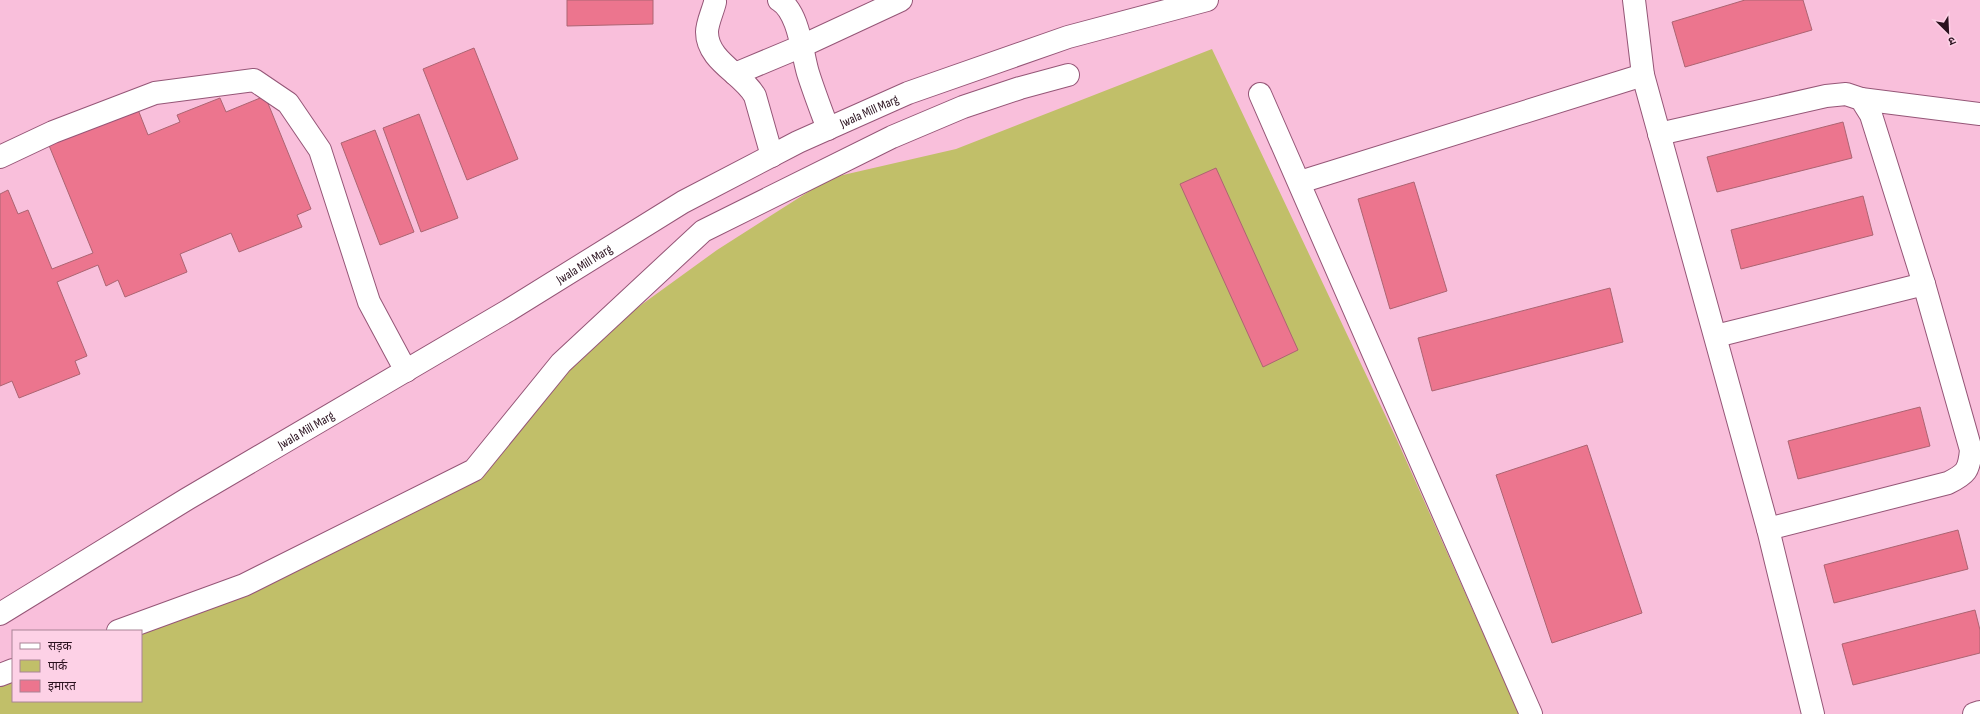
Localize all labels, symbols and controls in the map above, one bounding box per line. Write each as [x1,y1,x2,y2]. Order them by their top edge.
north arrow [1928,12,1968,52]
text: उ [1946,33,1957,48]
street label: Jwala Mill Marg [836,91,901,132]
street label: Jwala Mill Marg [553,241,615,288]
street label: Jwala Mill Marg [274,407,337,454]
legend [12,630,142,702]
text: सड़क [48,639,73,654]
text: पार्क [48,659,68,674]
text: इमारत [48,679,77,694]

